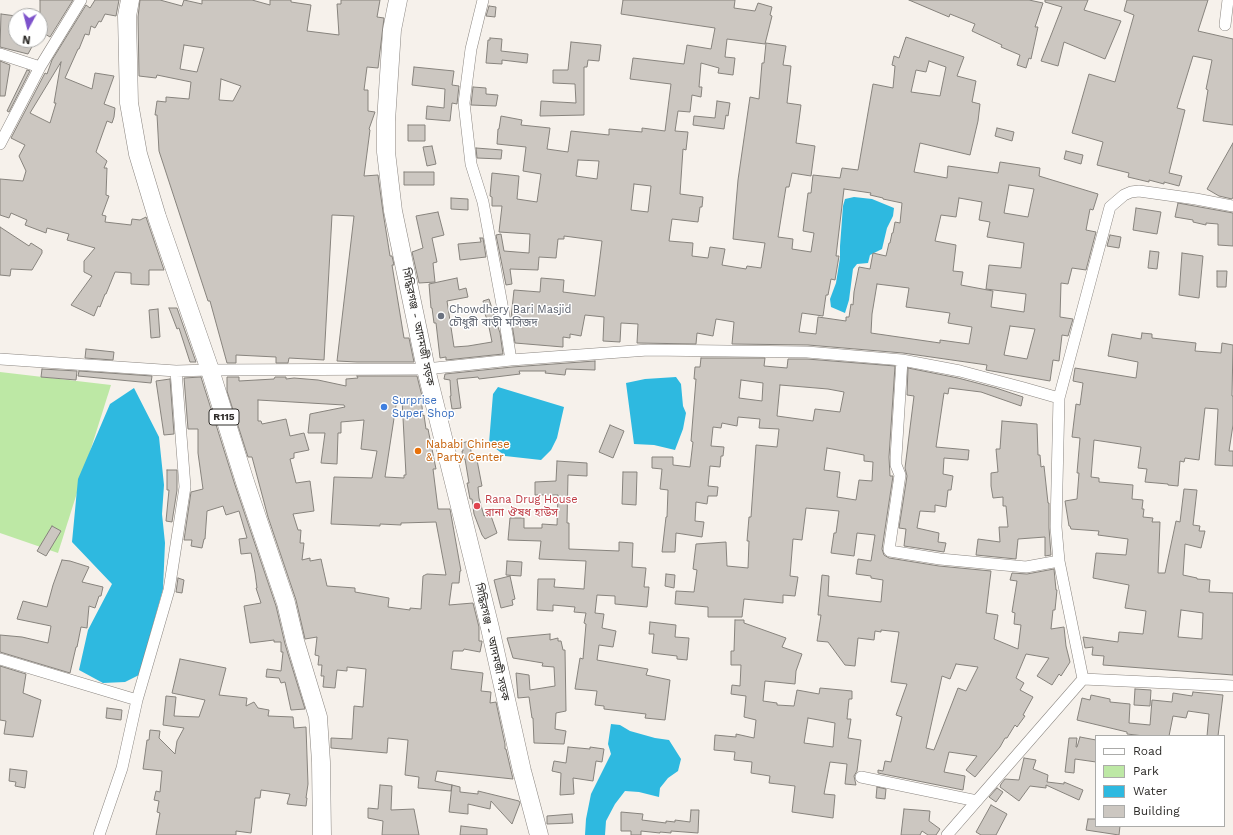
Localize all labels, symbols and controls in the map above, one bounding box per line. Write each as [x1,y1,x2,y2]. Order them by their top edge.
north arrow [8,8,48,48]
text: N [22,32,31,46]
street label: সিদ্ধিরগঞ্জ - আদমজী সড়ক [399,267,437,387]
place label: Chowdhery Bari Masjid চৌধুরী বাড়ী মসিজদ [449,303,571,329]
marker: Chowdhery Bari Masjid চৌধুরী বাড়ী মসিজদ [436,311,446,321]
place label: Surprise Super Shop [392,394,455,420]
marker: Surprise Super Shop [379,402,389,412]
road number: R115 [209,409,239,425]
place label: Nababi Chinese & Party Center [426,438,510,464]
marker: Nababi Chinese & Party Center [413,446,423,456]
place label: Rana Drug House রানা ঔষধ হাউস [485,493,578,519]
marker: Rana Drug House রানা ঔষধ হাউস [472,501,482,511]
street label: সিদ্ধিরগঞ্জ - আদমজী সড়ক [472,582,512,702]
legend [1095,735,1225,827]
text: Road [1133,744,1162,758]
text: Park [1133,764,1159,778]
text: Water [1133,784,1167,798]
text: Building [1133,804,1180,818]

